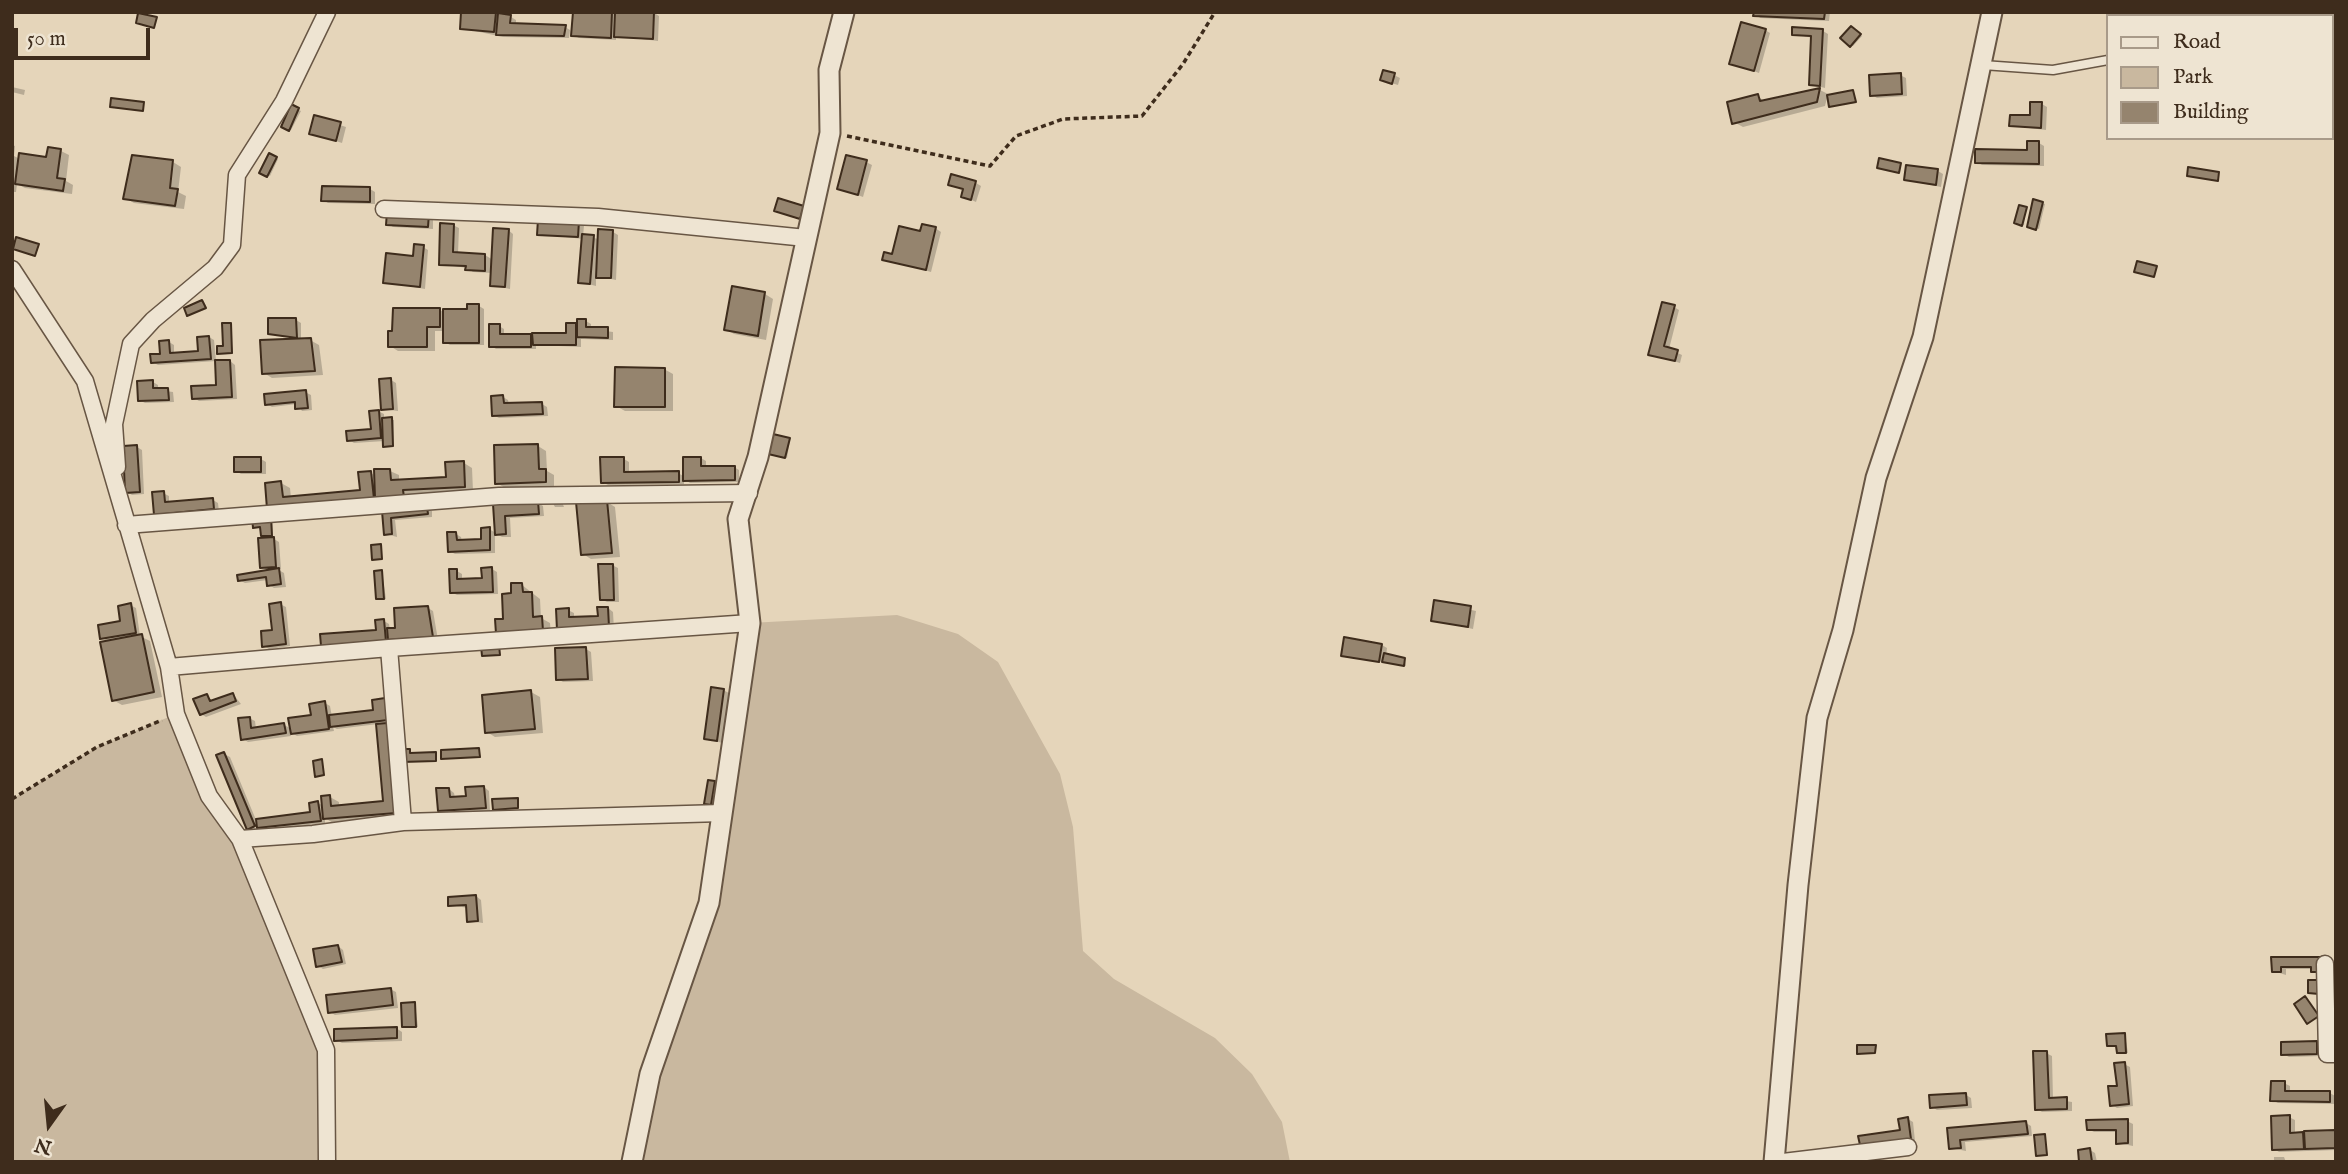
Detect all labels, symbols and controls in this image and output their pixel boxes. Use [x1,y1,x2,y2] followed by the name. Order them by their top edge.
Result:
[18,14,154,58] scale bar
[2106,14,2334,140] legend
[27,26,66,53] text: 50 m
[2173,29,2220,56] text: Road
[2173,64,2213,91] text: Park
[2173,99,2248,126] text: Building
[14,1090,84,1160] north arrow
[33,1132,55,1159] text: N

